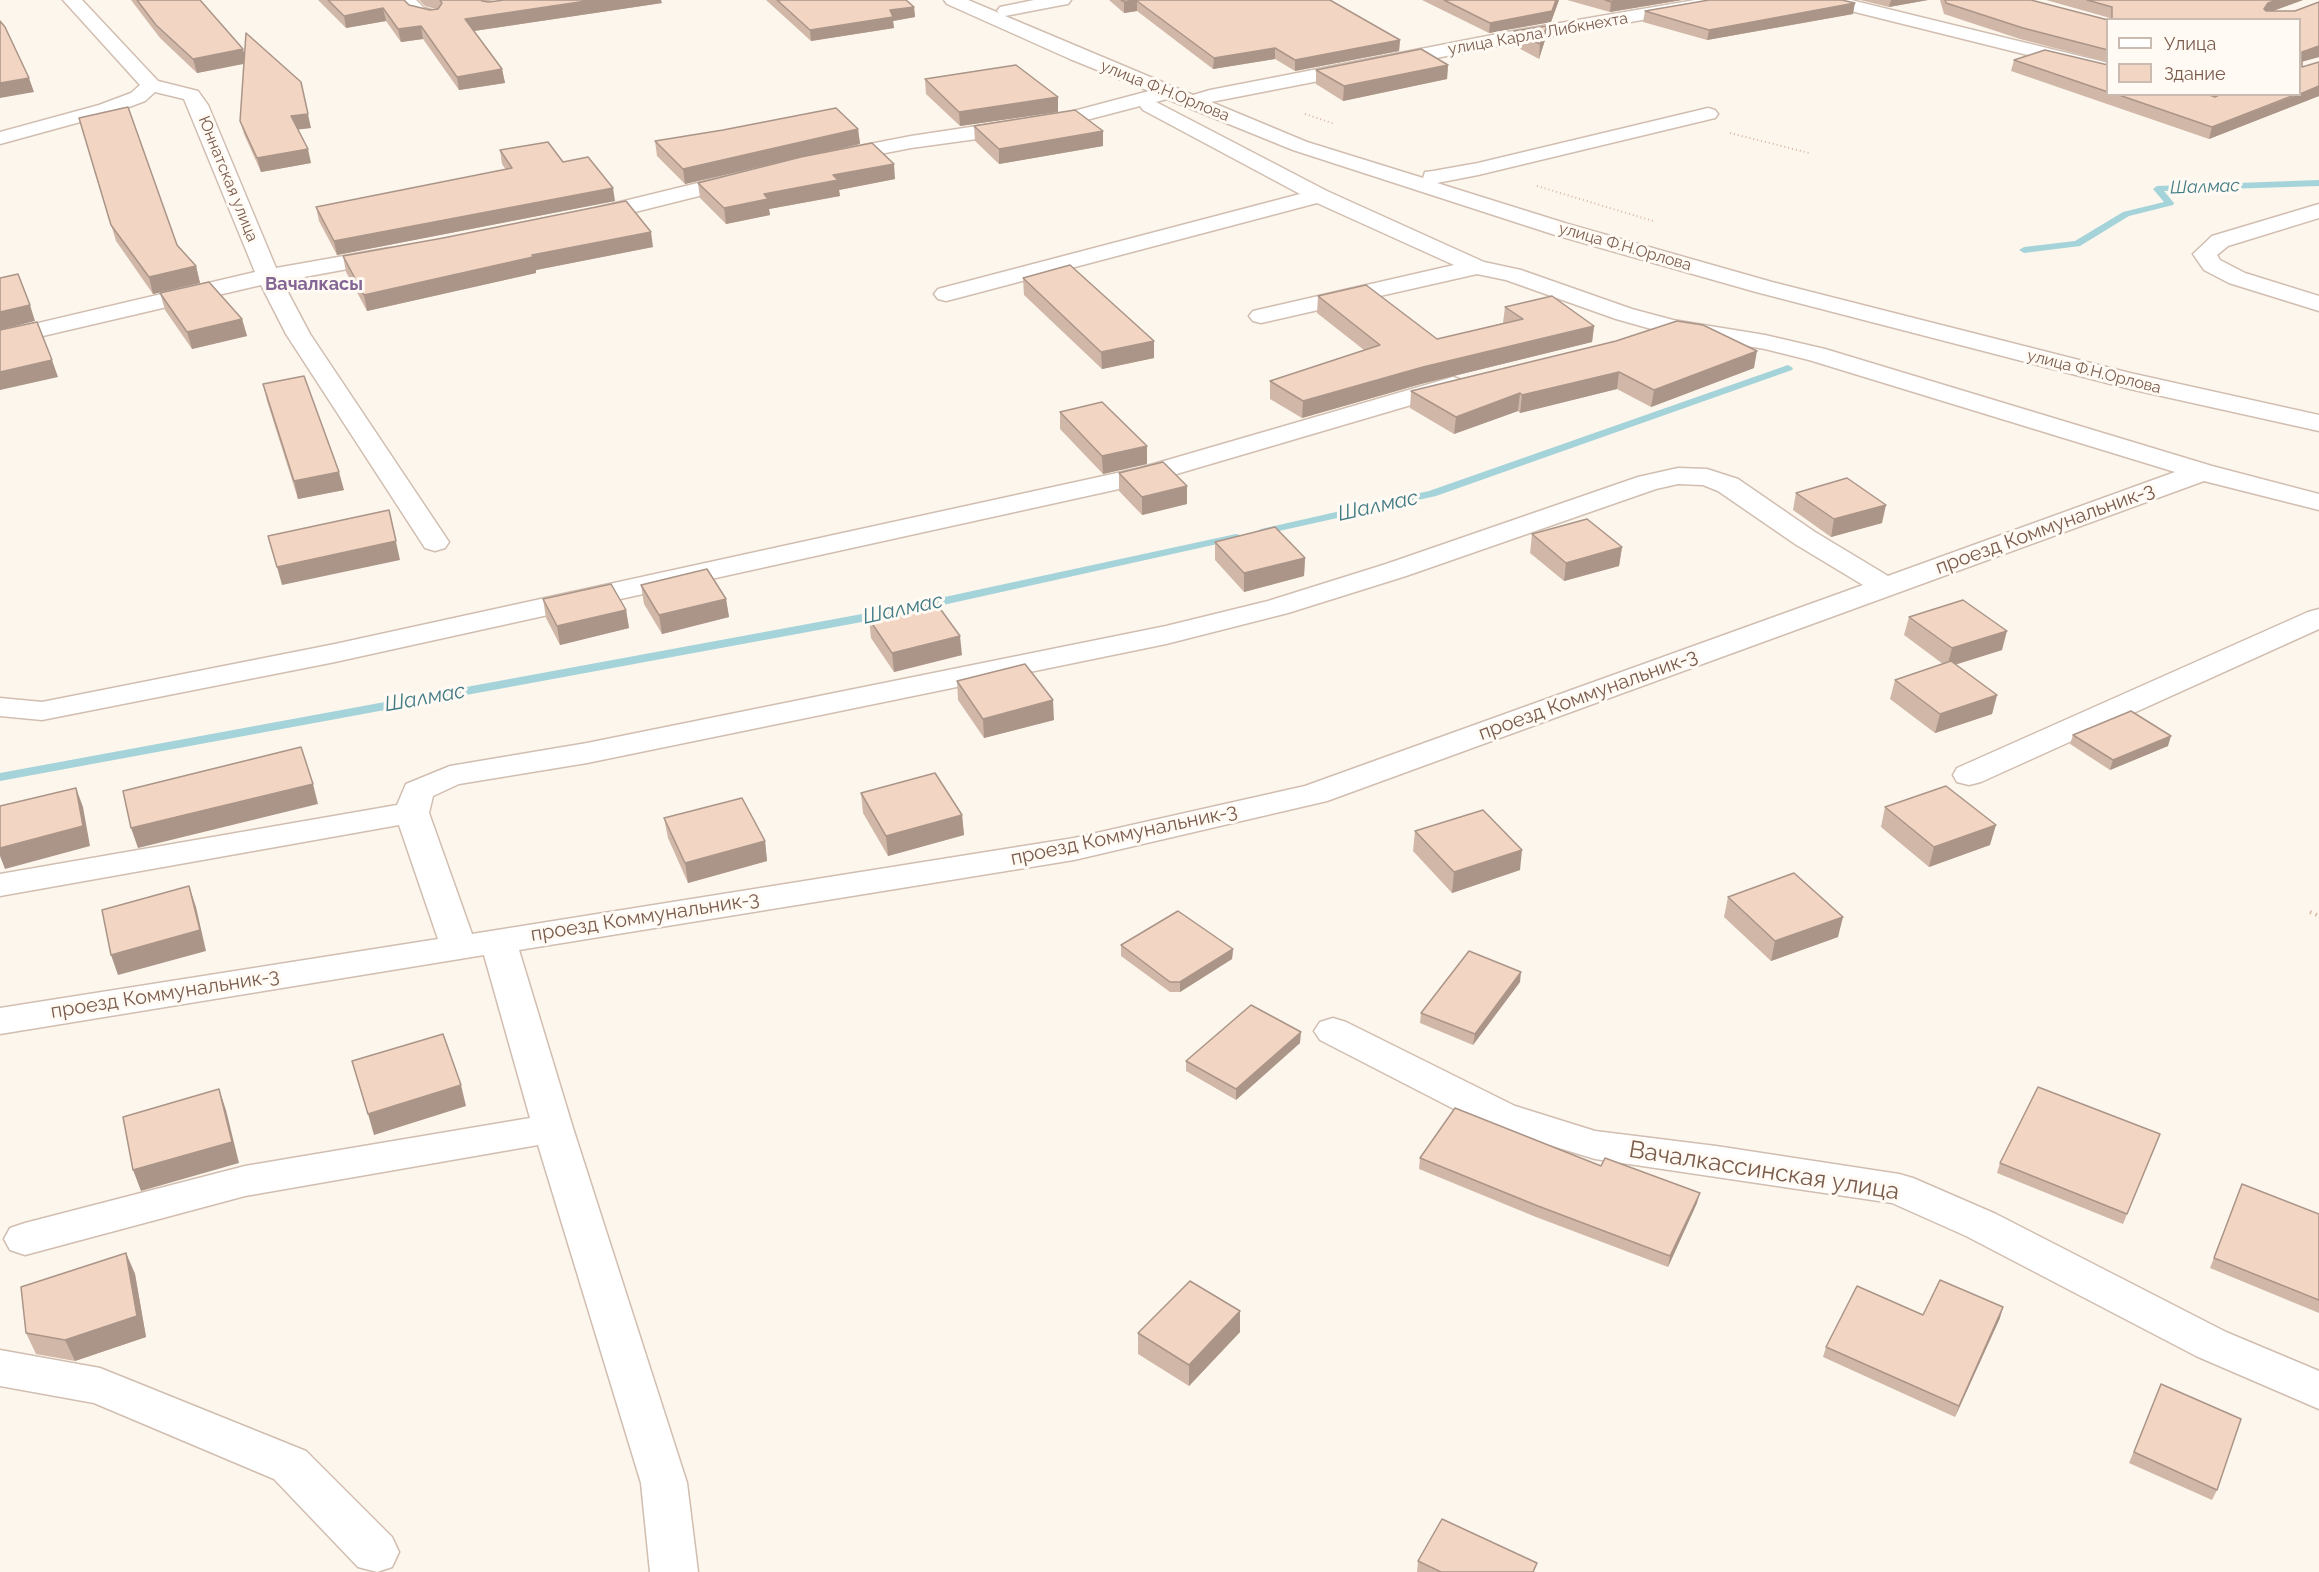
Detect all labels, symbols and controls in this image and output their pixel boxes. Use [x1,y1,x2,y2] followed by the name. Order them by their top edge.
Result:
[1447,9,1629,59] street label: улица Карла Либкнехта
[2106,18,2301,96] legend
[2164,33,2216,54] text: Улица
[1098,56,1232,126] street label: улица Ф.Н.Орлова
[2164,63,2226,84] text: Здание
[194,113,262,245] street label: Юннатская улица
[2170,175,2240,199] water label: Шалмас
[1556,219,1694,275] street label: улица Ф.Н.Орлова
[265,274,363,296] district label: Вачалкасы
[2025,346,2163,398] street label: улица Ф.Н.Орлова
[1932,478,2158,580] street label: проезд Коммунальник-3
[1336,485,1420,527] water label: Шалмас
[861,588,945,630] water label: Шалмас
[1475,644,1701,746] street label: проезд Коммунальник-3
[383,679,467,717] water label: Шалмас
[1008,799,1240,871] street label: проезд Коммунальник-3
[529,887,761,947] street label: проезд Коммунальник-3
[49,964,281,1024] street label: проезд Коммунальник-3
[1627,1135,1901,1207] street label: Вачалкассинская улица

